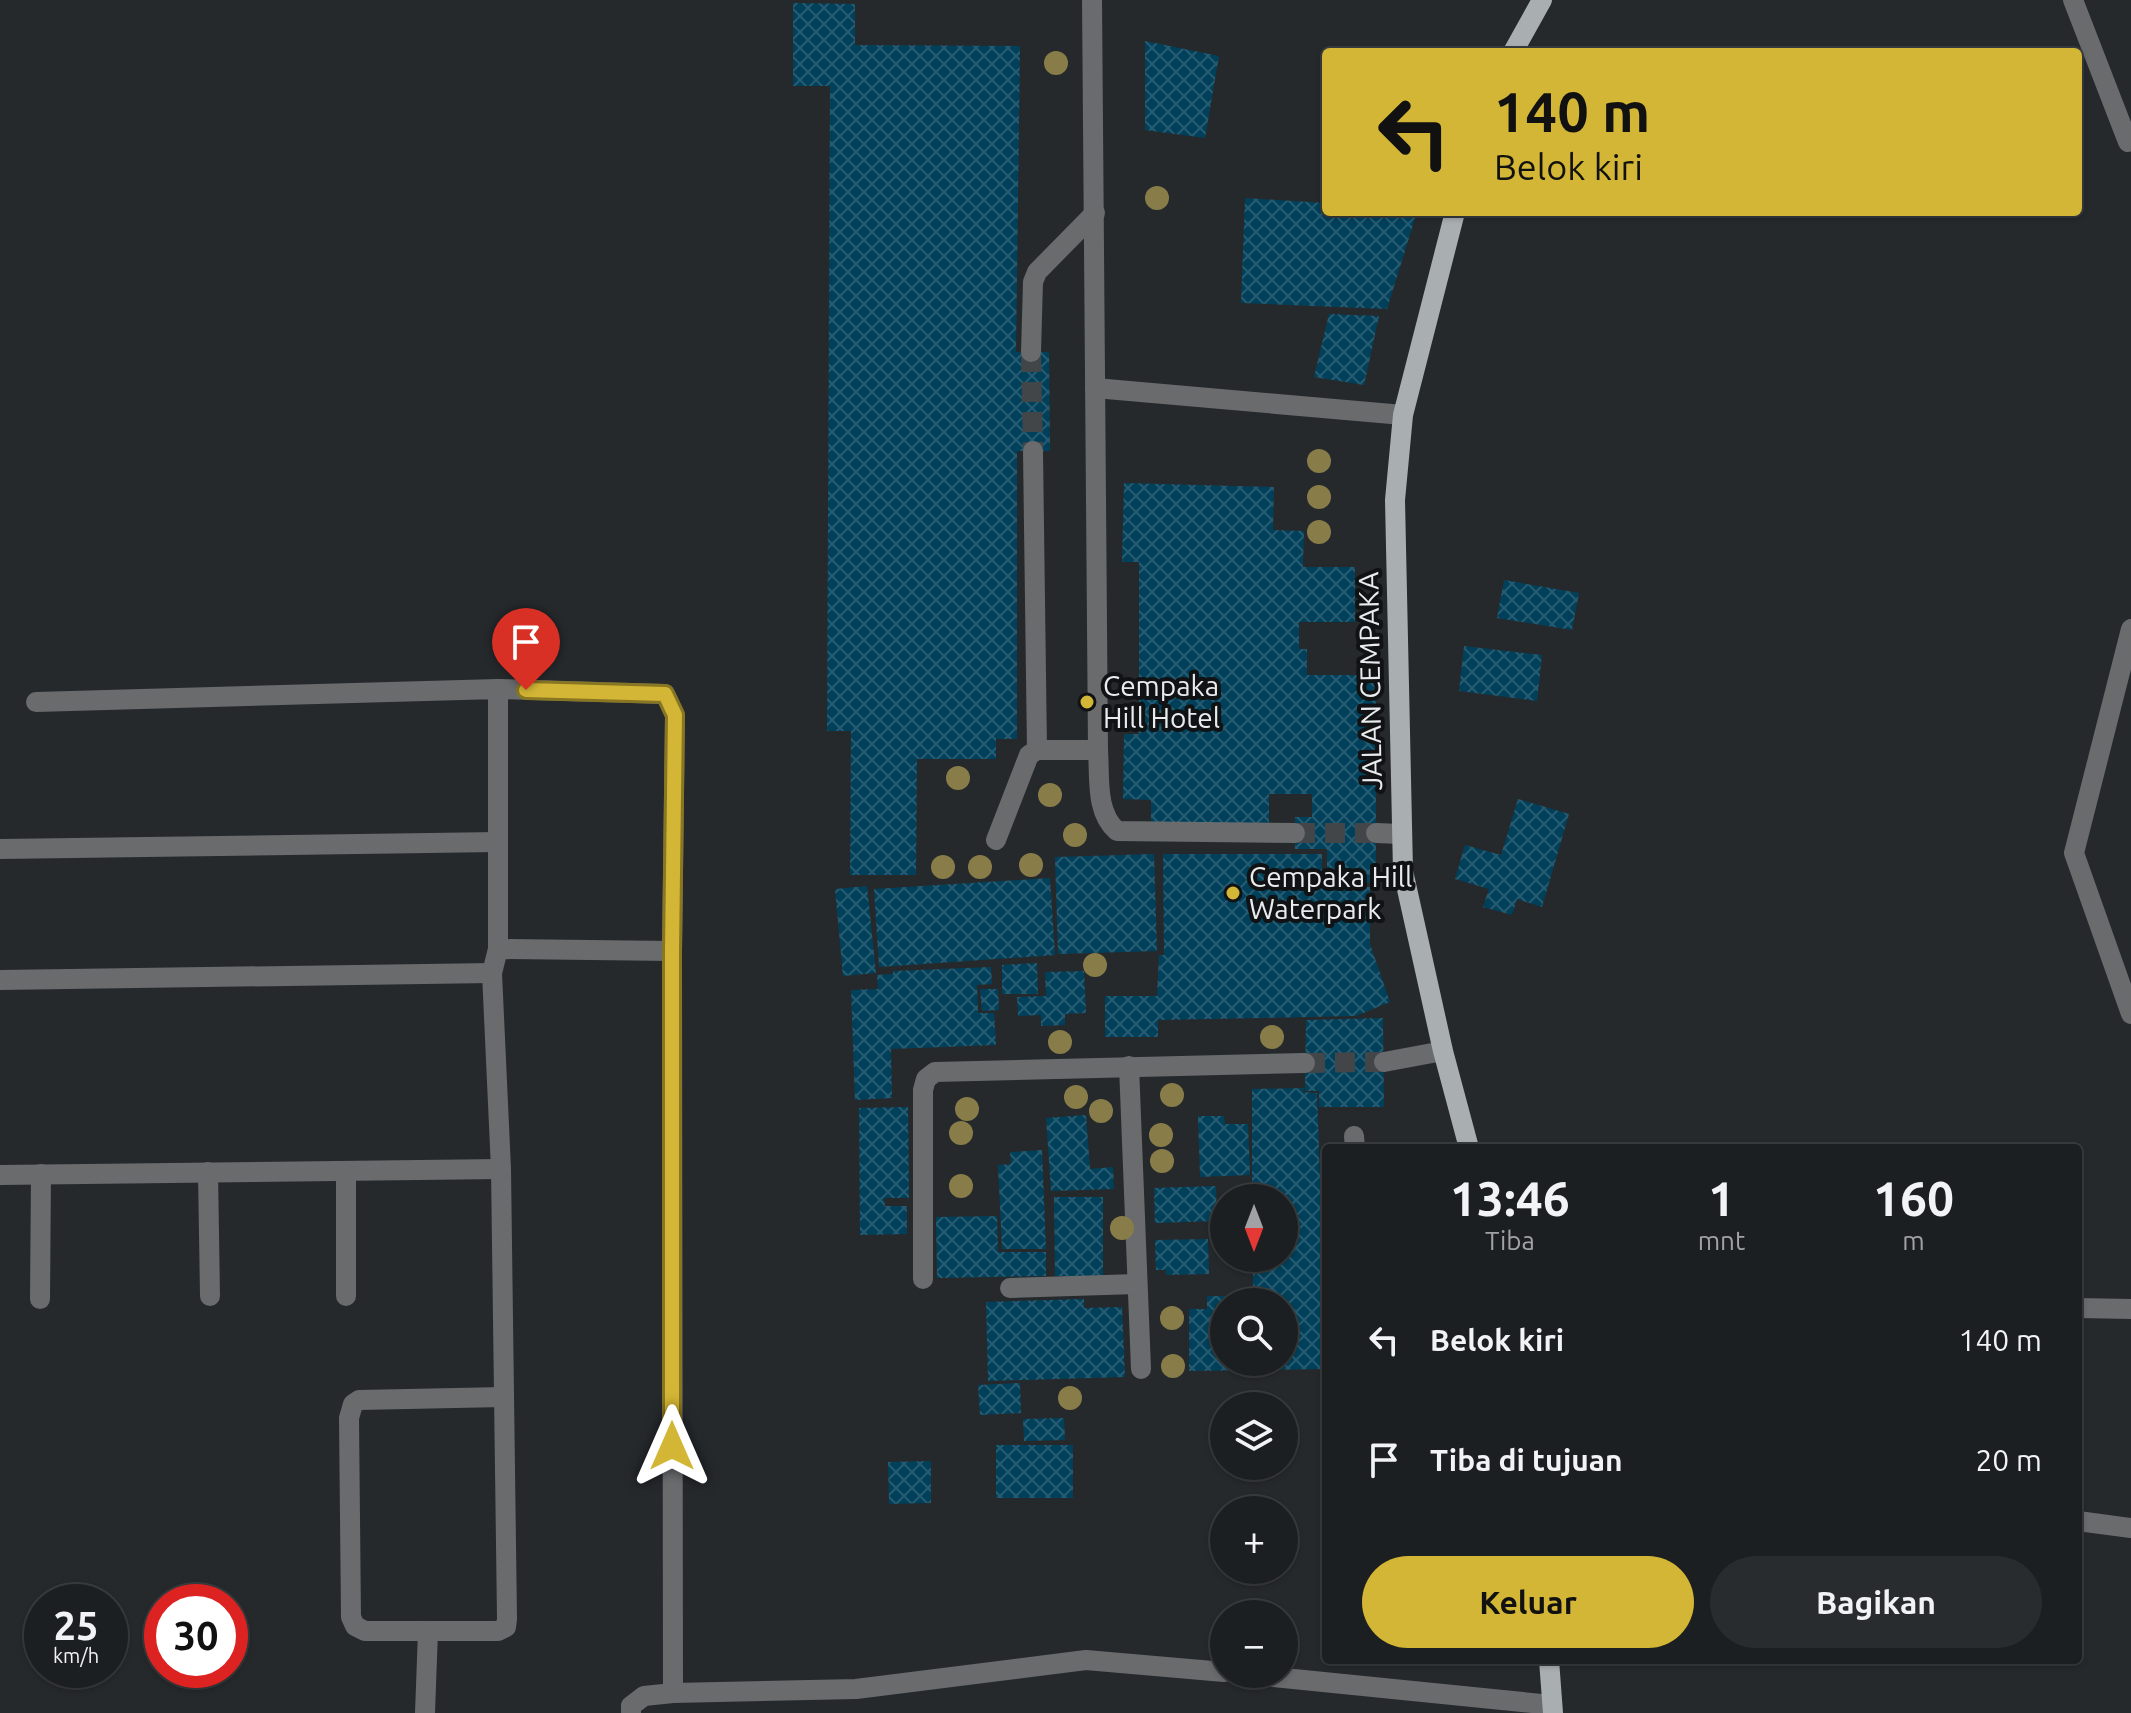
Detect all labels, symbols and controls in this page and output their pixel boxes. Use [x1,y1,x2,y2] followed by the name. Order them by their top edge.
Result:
[1362,80,1466,184] icon: left
[1494,80,1650,143] text: 140 m
[1494,146,1643,187] text: Belok kiri
[1352,571,1387,791] street label: JALAN CEMPAKA
[492,608,560,690] pin
[504,620,548,664] icon: arrive
[1103,670,1220,733] place label: Cempaka Hill Hotel
[1078,693,1096,711] marker: Cempaka Hill Hotel
[1249,861,1412,924] place label: Cempaka Hill Waterpark
[1224,884,1242,902] marker: Cempaka Hill Waterpark
[1450,1171,1570,1225] text: 13:46
[1708,1171,1735,1225] text: 1
[1873,1171,1954,1225] text: 160
[1210,1184,1298,1272] north arrow
[1210,1184,1298,1688] map controls
[1485,1226,1535,1255] text: Tiba
[1698,1226,1745,1255] text: mnt
[1902,1226,1925,1255] text: m
[1210,1288,1298,1376] button: search
[1362,1318,1406,1362] icon: left
[1430,1323,1564,1357] text: Belok kiri
[1958,1323,2042,1357] text: 140 m
[1210,1392,1298,1480] button: layers
[630,1404,714,1488] position arrow
[1362,1438,1406,1482] icon: arrive
[1430,1443,1623,1477] text: Tiba di tujuan
[1975,1443,2042,1477] text: 20 m
[1210,1496,1298,1584] button: +
[1362,1556,1694,1648] button: Keluar
[1710,1556,2042,1648] button: Bagikan
[144,1584,248,1688] speed limit sign: 30
[1210,1600,1298,1688] button: −
[53,1603,99,1648] text: 25
[53,1644,99,1667] text: km/h

